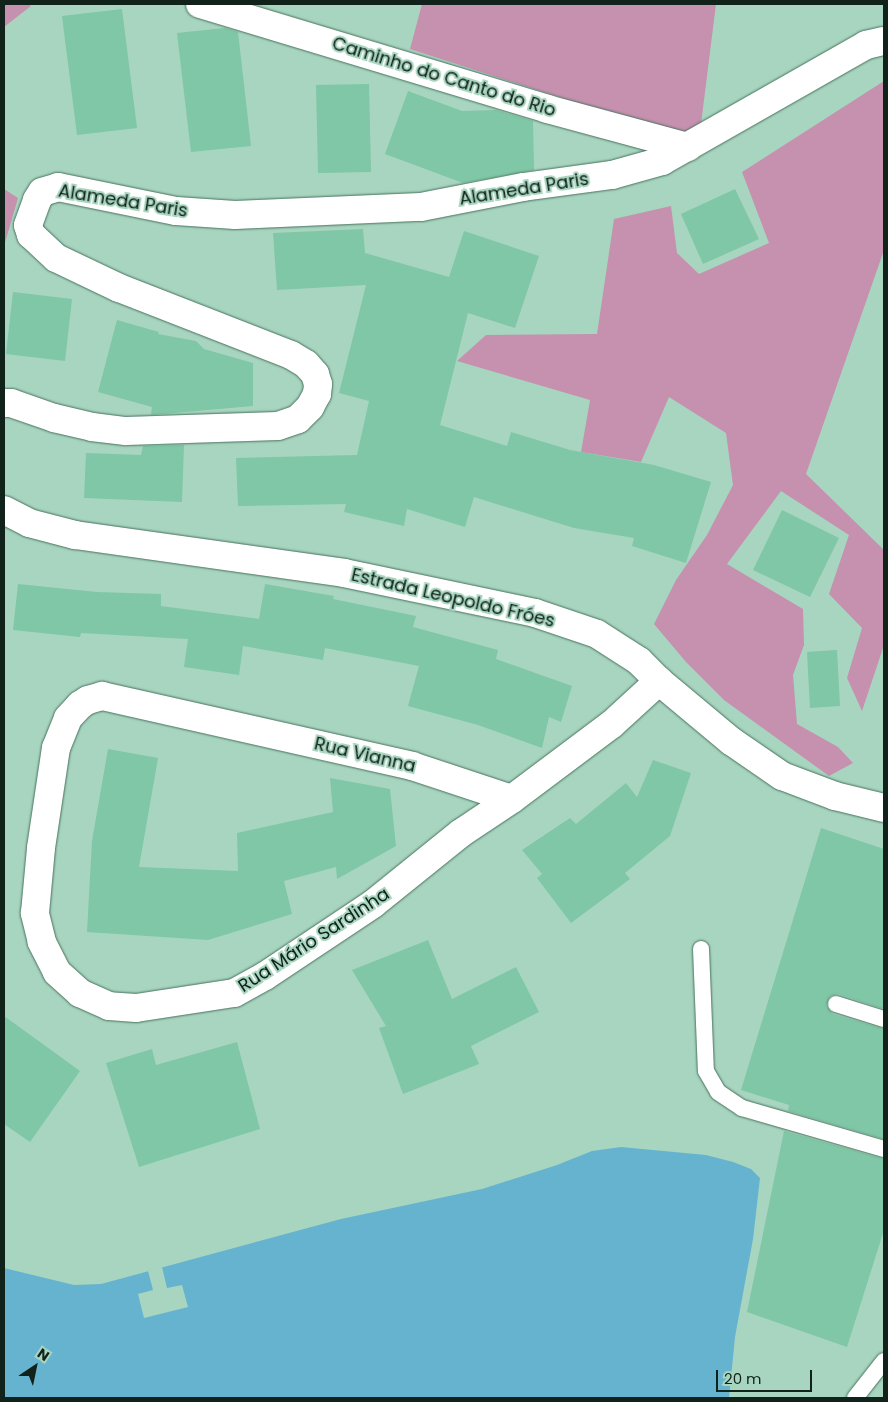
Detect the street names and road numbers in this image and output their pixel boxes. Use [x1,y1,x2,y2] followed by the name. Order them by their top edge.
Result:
[330,33,558,121] street label: Caminho do Canto do Rio
[458,168,590,210] street label: Alameda Paris
[57,180,189,222] street label: Alameda Paris
[349,564,557,632] street label: Estrada Leopoldo Fróes
[312,733,418,777] street label: Rua Vianna
[234,883,394,997] street label: Rua Mário Sardinha

